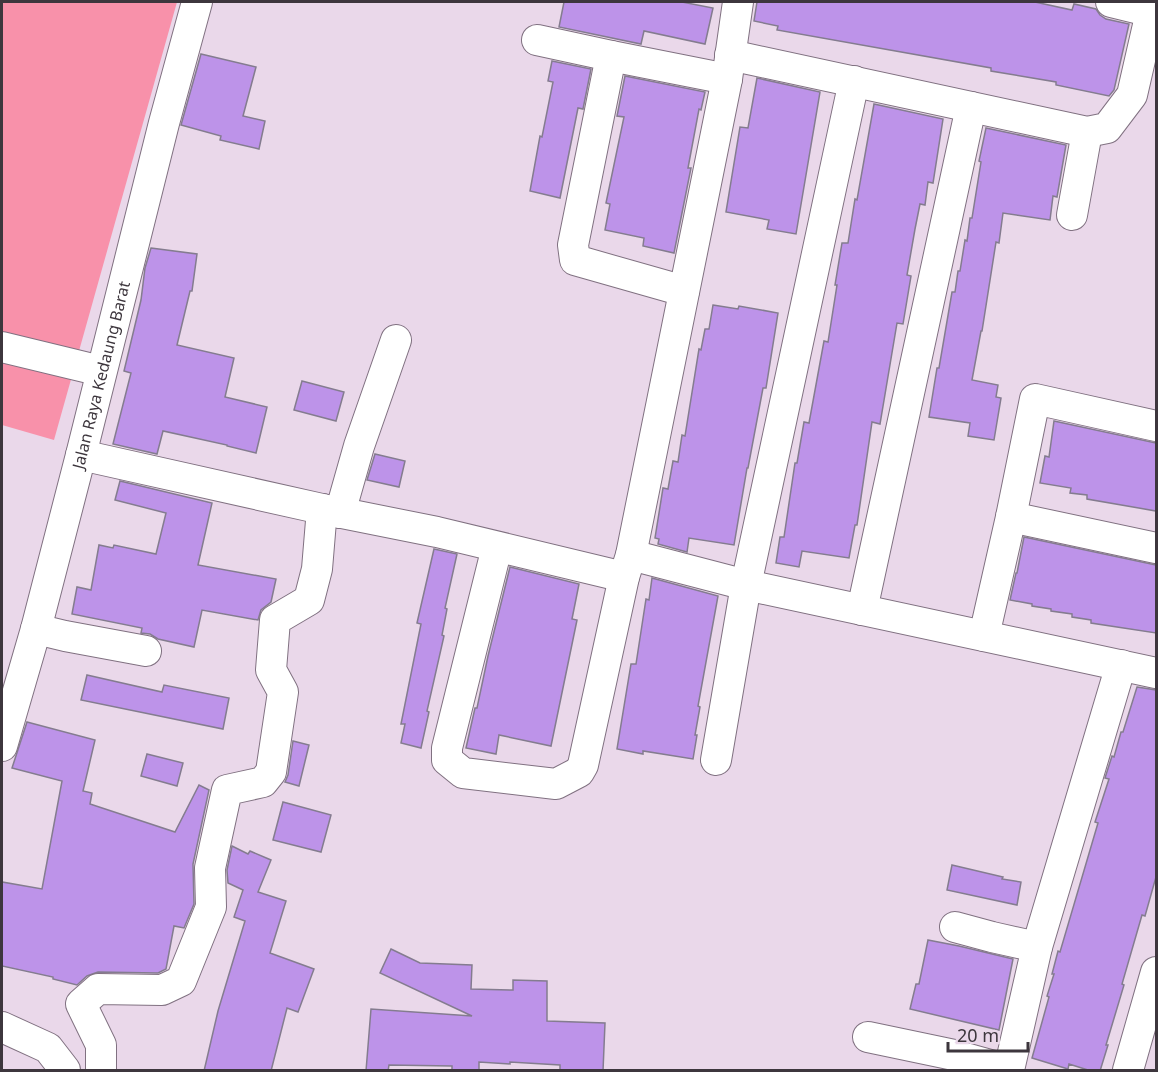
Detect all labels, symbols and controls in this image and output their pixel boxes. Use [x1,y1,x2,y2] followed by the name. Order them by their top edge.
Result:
[66,279,135,473] street label: Jalan Raya Kedaung Barat
[948,1015,1028,1053] scale bar
[957,1023,999,1047] text: 20 m

